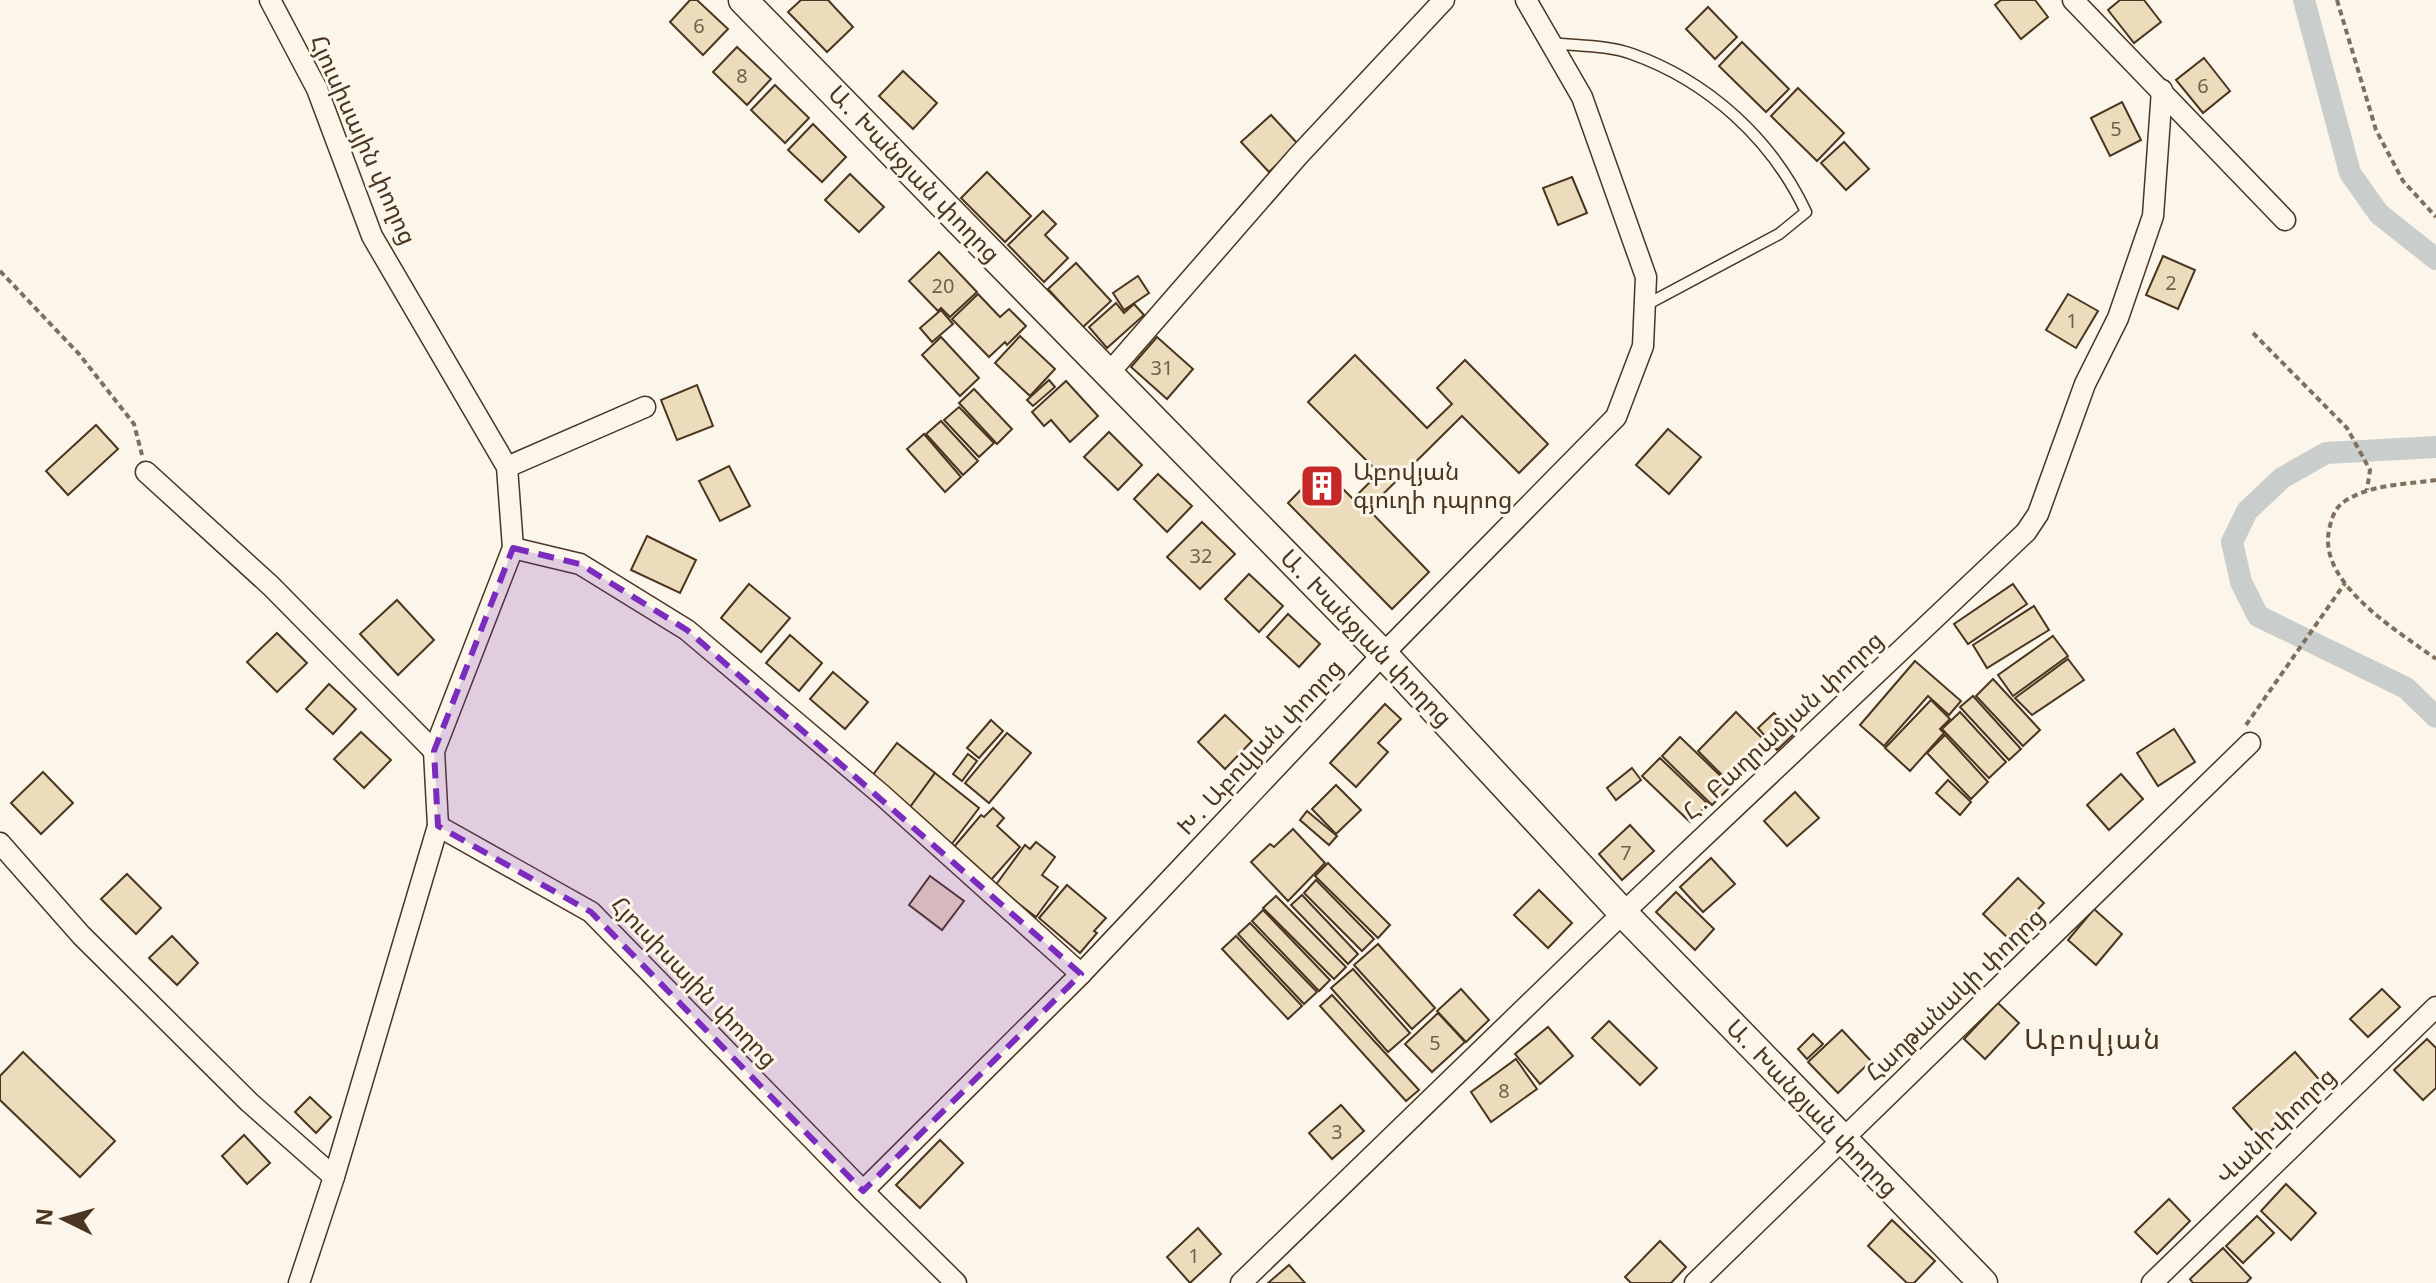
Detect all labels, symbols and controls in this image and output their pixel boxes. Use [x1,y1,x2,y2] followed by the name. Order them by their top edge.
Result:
[693,12,705,39] house number: 6
[303,29,425,250] street label: Հյուսիսային փողոց
[736,62,748,89] house number: 8
[2197,72,2209,99] house number: 6
[822,77,1009,269] street label: Ա․ Խանջյան փողոց
[2110,115,2122,142] house number: 5
[2165,269,2177,296] house number: 2
[932,272,954,299] house number: 20
[2066,307,2078,334] house number: 1
[1151,354,1173,381] house number: 31
[1353,454,1512,515] place label: Աբովյան գյուղի դպրոց
[1298,462,1346,510] building icon: Աբովյան գյուղի դպրոց
[1274,541,1461,733] street label: Ա․ Խանջյան փողոց
[1190,542,1212,569] house number: 32
[1674,623,1890,827] street label: Հ․ Բաղրամյան փողոց
[1168,651,1349,841] street label: Խ․ Աբովյան փողոց
[1620,839,1632,866] house number: 7
[605,888,786,1074] street label: Հյուսիսային փողոց
[1857,900,2051,1088] street label: Հաղթանակի փողոց
[1720,1011,1907,1203] street label: Ա․ Խանջյան փողոց
[2024,1019,2162,1057] district label: Աբովյան
[1429,1029,1441,1056] house number: 5
[2208,1059,2342,1191] street label: Վանի փողոց
[1498,1077,1510,1104] house number: 8
[1331,1118,1343,1145] house number: 3
[24,1179,104,1259] north arrow
[28,1207,59,1227] text: N
[1188,1242,1200,1269] house number: 1

